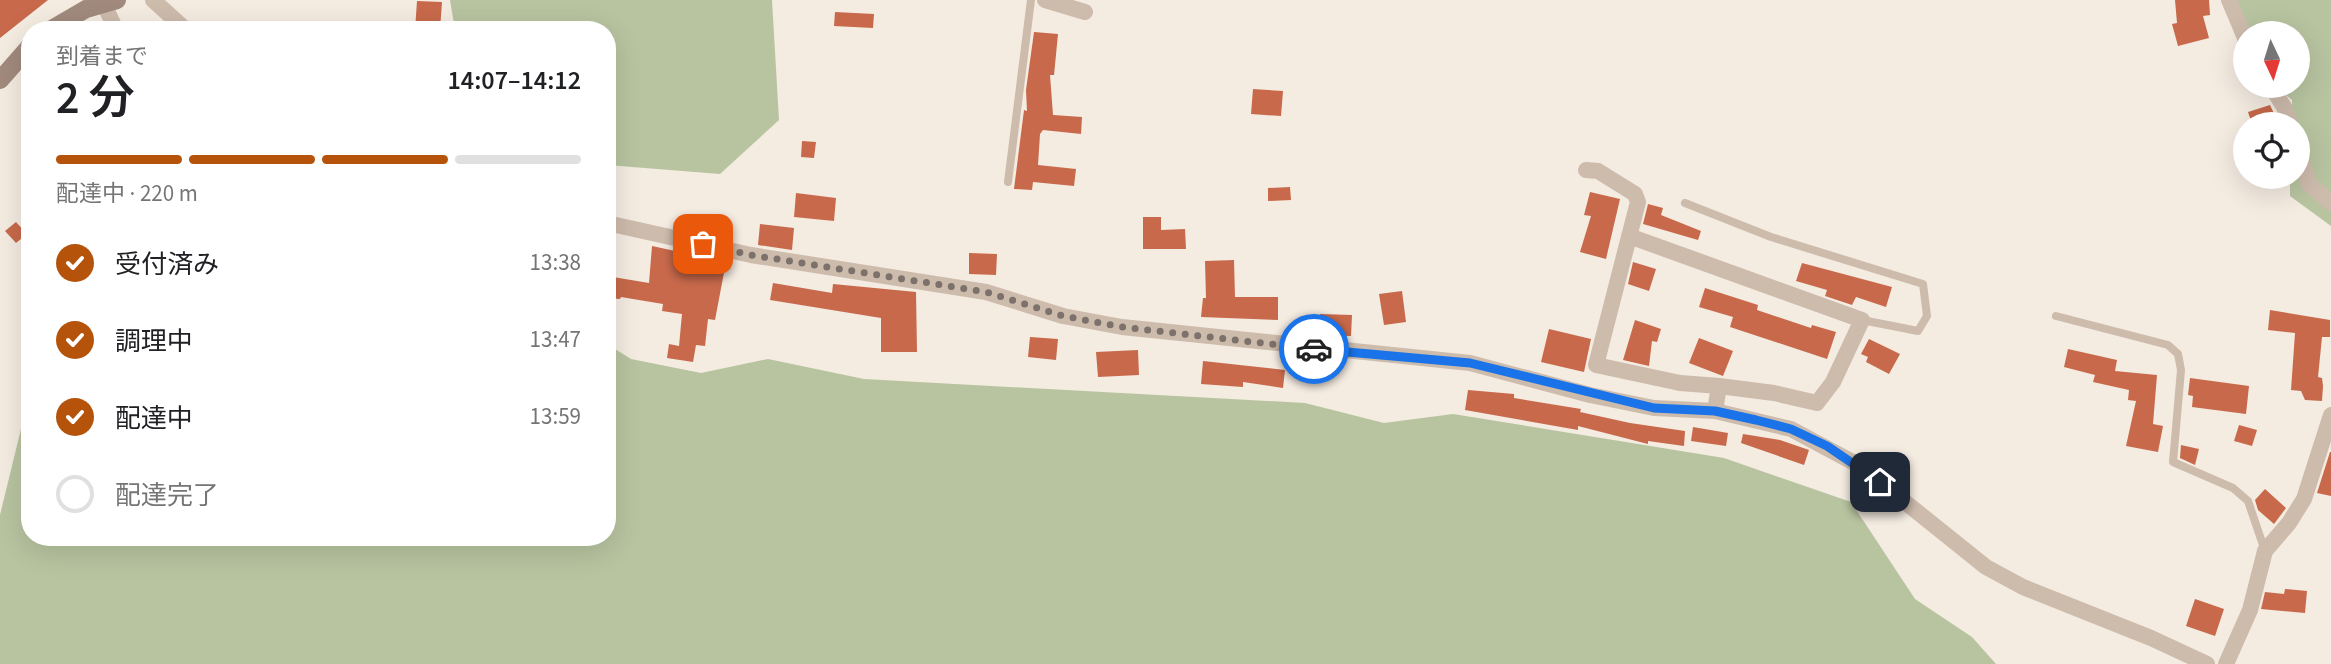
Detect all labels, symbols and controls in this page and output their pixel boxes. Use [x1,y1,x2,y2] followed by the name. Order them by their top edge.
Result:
[2233,21,2310,98] north arrow
[2233,21,2310,189] map controls
[56,40,148,73] text: 到着まで
[448,62,581,99] text: 14:07–14:12
[56,66,135,131] text: 2 分
[2233,112,2310,189] button: locate
[56,177,198,210] text: 配達中 · 220 m
[673,214,733,274] pin
[684,225,722,263] icon: bag
[56,244,94,282] icon: check
[115,246,219,283] text: 受付済み
[530,246,581,279] text: 13:38
[1279,314,1349,384] courier
[56,321,94,359] icon: check
[115,323,193,360] text: 調理中
[530,323,581,356] text: 13:47
[1295,330,1333,368] icon: car
[56,398,94,436] icon: check
[115,400,193,437] text: 配達中
[530,400,581,433] text: 13:59
[1850,452,1910,512] pin
[1861,463,1899,501] icon: home
[115,477,219,514] text: 配達完了

